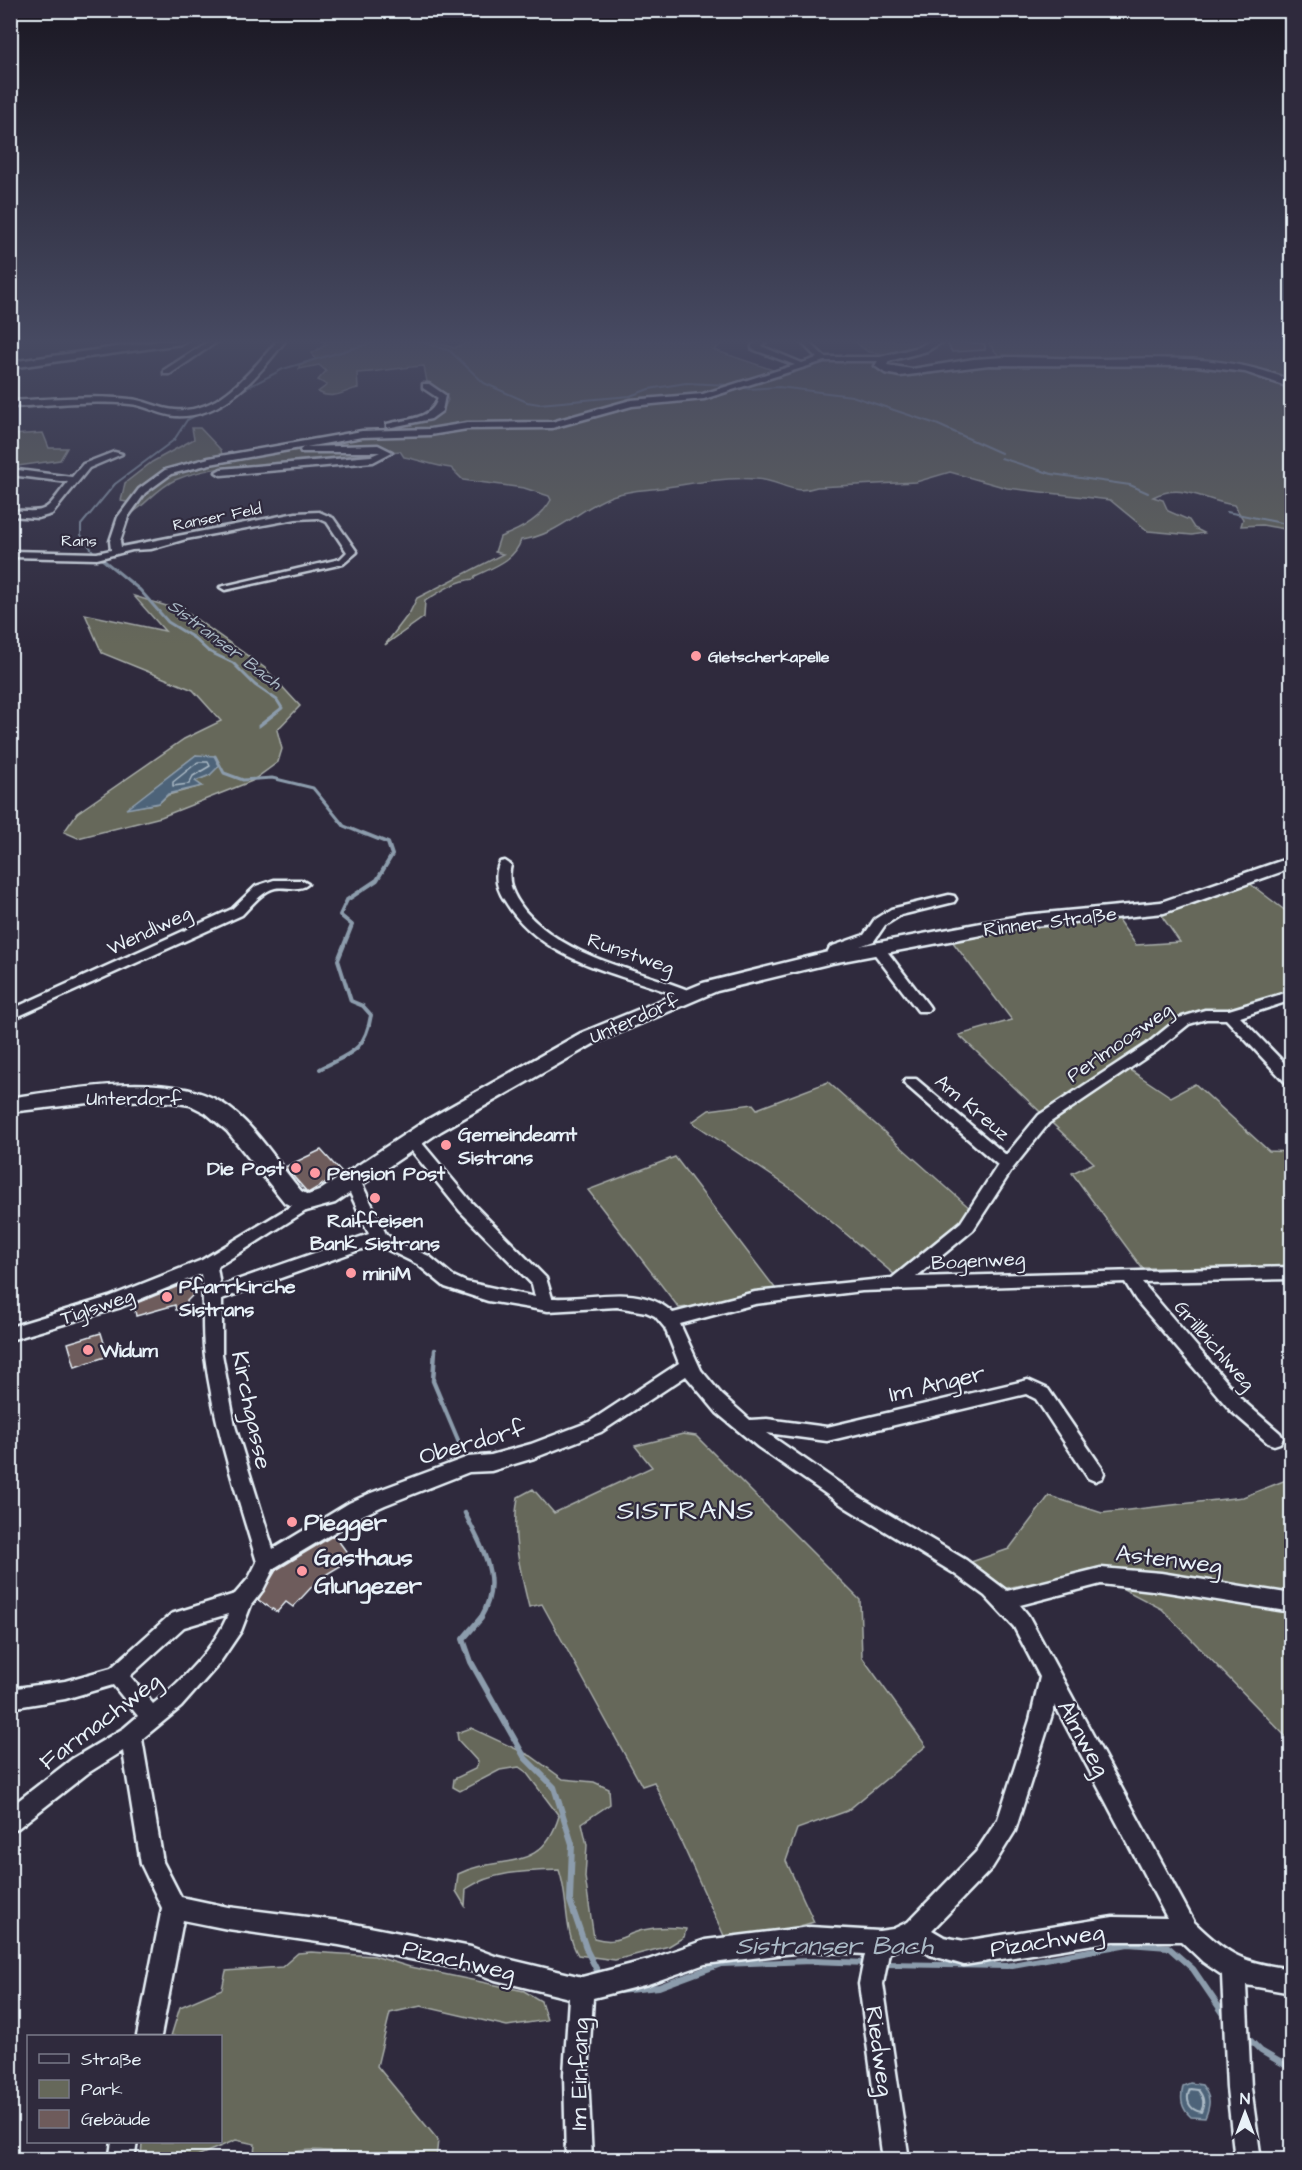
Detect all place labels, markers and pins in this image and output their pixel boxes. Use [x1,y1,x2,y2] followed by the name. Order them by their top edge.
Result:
[708,646,830,668] place label: Gletscherkapelle
[689,649,703,663] marker: Gletscherkapelle
[457,1121,578,1172] place label: Gemeindeamt Sistrans
[439,1138,453,1152] marker: Gemeindeamt Sistrans
[207,1155,285,1183] place label: Die Post
[327,1160,446,1188] place label: Pension Post
[289,1161,303,1175] marker: Die Post
[308,1166,322,1180] marker: Pension Post
[368,1191,382,1205] marker: Raiffeisen Bank Sistrans
[310,1207,440,1258] place label: Raiffeisen Bank Sistrans
[363,1260,412,1288] place label: miniM
[344,1266,358,1280] marker: miniM
[178,1273,296,1324] place label: Pfarrkirche Sistrans
[160,1290,174,1304] marker: Pfarrkirche Sistrans
[99,1337,158,1365] place label: Widum
[81,1343,95,1357] marker: Widum
[304,1506,388,1541] place label: Piegger
[285,1515,299,1529] marker: Piegger
[314,1541,423,1604] place label: Gasthaus Glungezer
[295,1564,309,1578] marker: Gasthaus Glungezer

